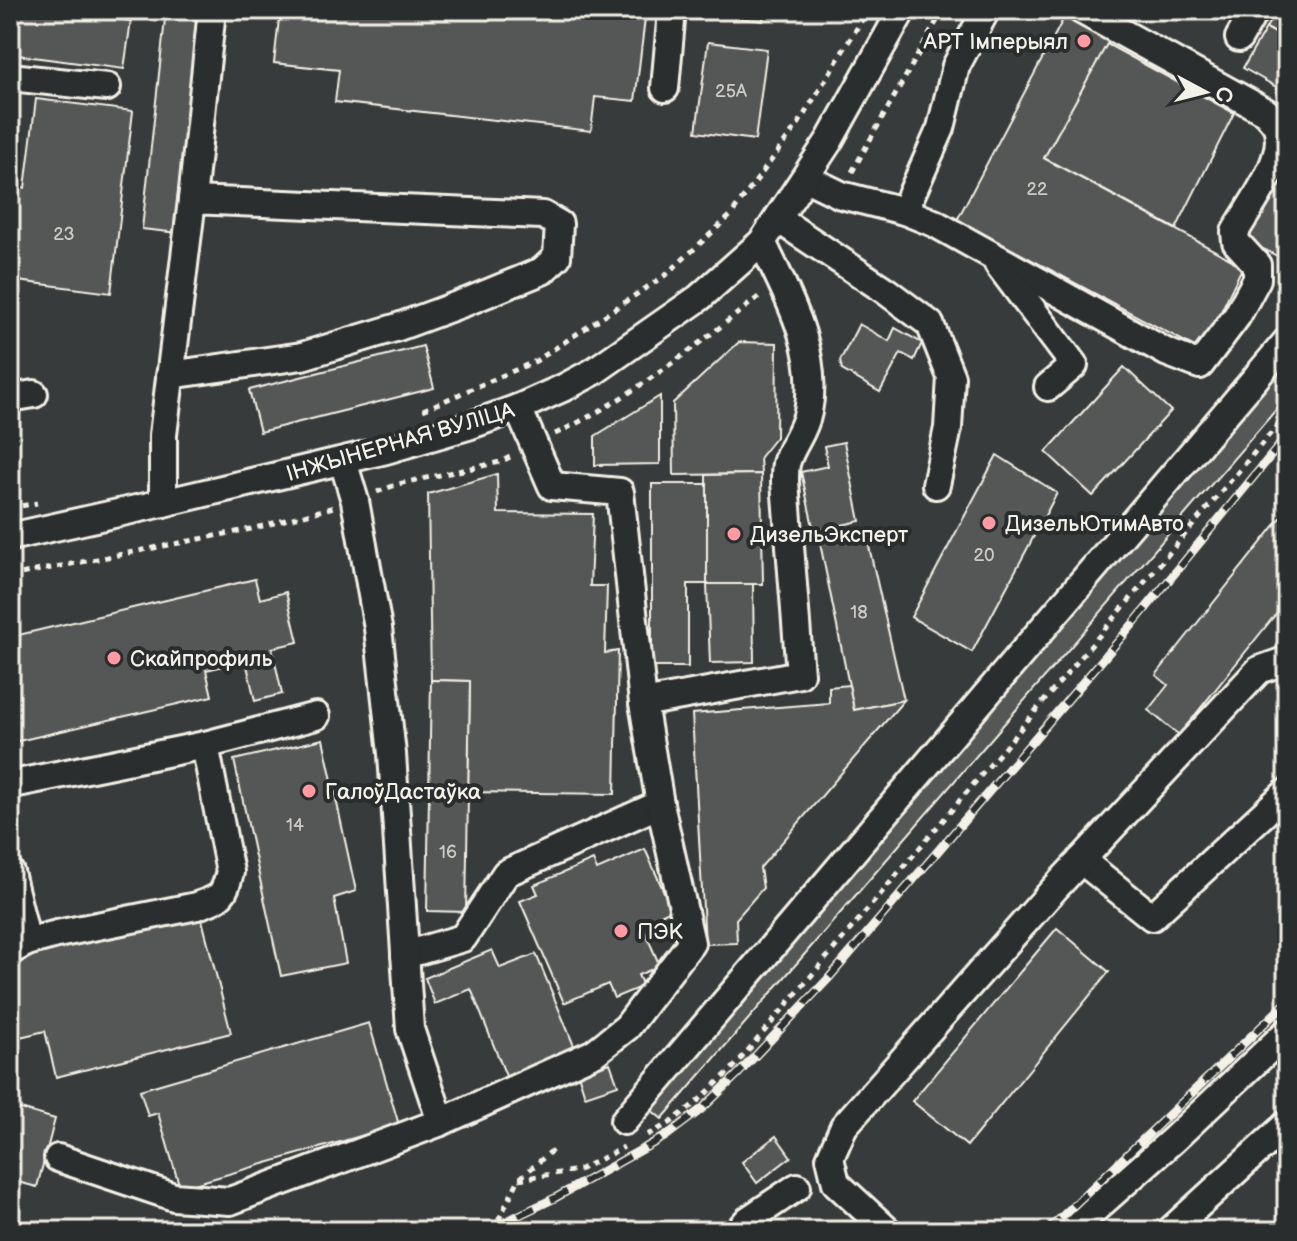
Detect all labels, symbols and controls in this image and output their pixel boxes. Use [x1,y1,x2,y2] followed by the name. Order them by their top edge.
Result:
[922,29,1068,56] place label: АРТ Імперыял
[1075,32,1093,50] marker: АРТ Імперыял
[1165,52,1245,132] north arrow
[715,81,747,102] house number: 25А
[1209,85,1238,103] text: С
[1026,179,1048,200] house number: 22
[53,224,75,245] house number: 23
[283,397,518,488] street label: ІНЖЫНЕРНАЯ ВУЛІЦА
[1005,511,1184,538] place label: ДизельЮтимАвто
[980,514,998,532] marker: ДизельЮтимАвто
[750,522,909,549] place label: ДизельЭксперт
[725,525,743,543] marker: ДизельЭксперт
[973,545,995,566] house number: 20
[850,602,868,623] house number: 18
[130,646,273,673] place label: Скайпрофиль
[105,649,123,667] marker: Скайпрофиль
[325,779,481,806] place label: ГалоўДастаўка
[300,782,318,800] marker: ГалоўДастаўка
[286,815,304,836] house number: 14
[439,842,457,863] house number: 16
[637,919,683,946] place label: ПЭК
[612,922,630,940] marker: ПЭК

